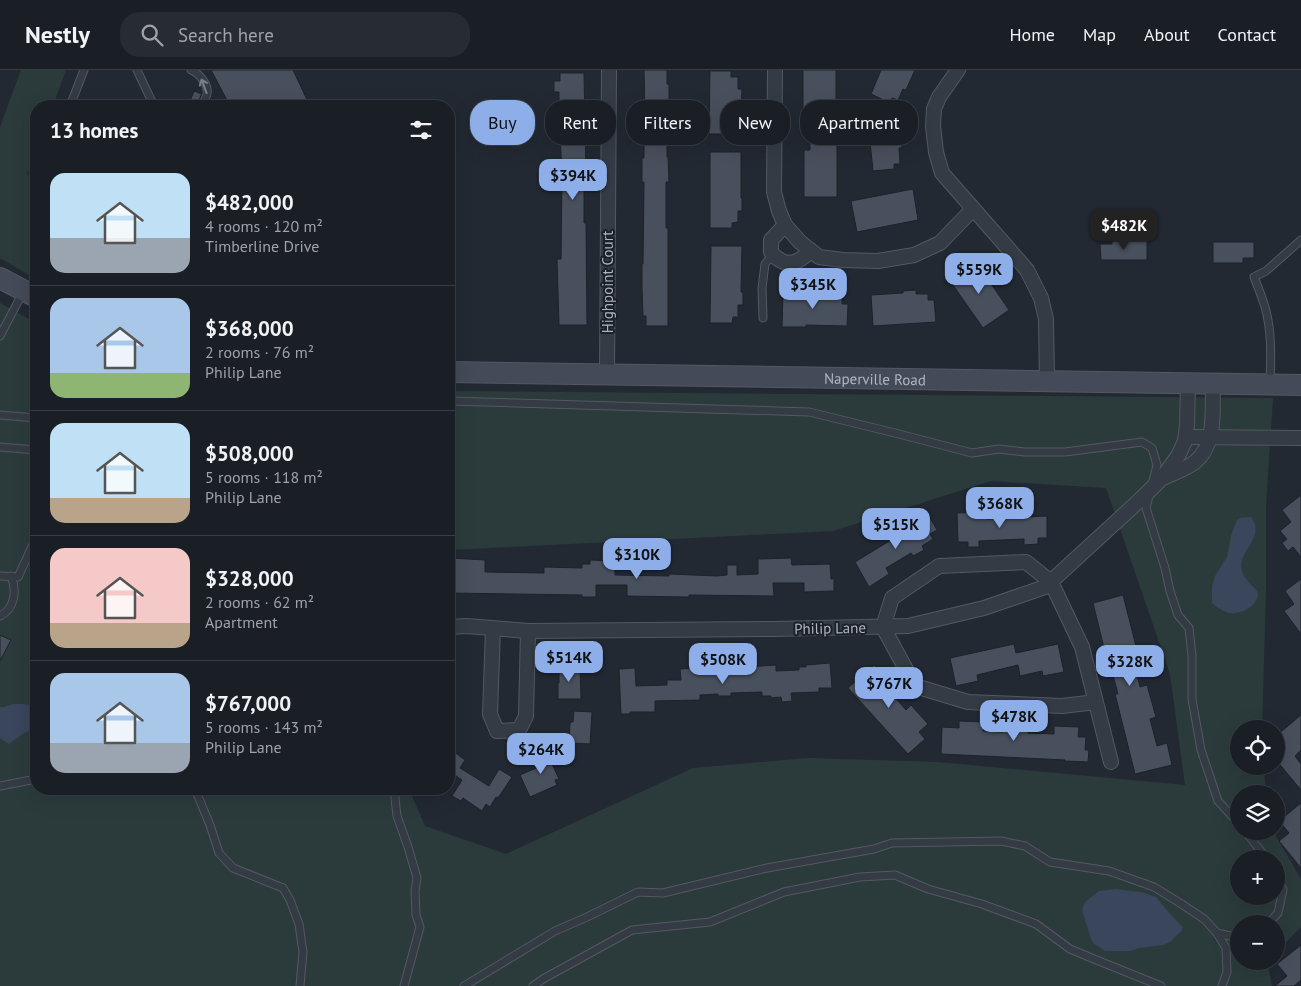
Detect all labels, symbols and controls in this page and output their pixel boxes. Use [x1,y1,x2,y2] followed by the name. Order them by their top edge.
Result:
[120,12,470,57] search box
[25,19,90,50] text: Nestly
[138,21,166,49] icon: search
[178,23,274,47] text: Search here
[1009,23,1055,46] text: Home
[1083,23,1116,46] text: Map
[1144,23,1190,46] text: About
[1218,23,1276,46] text: Contact
[199,79,208,94] one-way arrow
[470,100,535,145] chip: Buy
[545,100,616,145] chip: Rent
[626,100,710,145] chip: Filters
[720,100,790,145] chip: New
[800,100,918,145] chip: Apartment
[407,116,435,144] icon: filters
[50,117,138,144] text: 13 homes
[538,158,608,201] pin: $394K
[550,165,596,185] text: $394K
[205,189,294,216] text: $482,000
[90,193,150,253] icon: home
[1089,208,1159,251] pin: $482K
[1101,215,1147,235] text: $482K
[205,216,323,236] text: 4 rooms · 120 m²
[598,231,617,333] street label: Highpoint Court
[205,236,319,256] text: Timberline Drive
[944,252,1014,295] pin: $559K
[956,259,1002,279] text: $559K
[778,268,848,310] pin: $345K
[790,274,836,294] text: $345K
[205,315,294,342] text: $368,000
[90,318,150,378] icon: home
[205,342,314,362] text: 2 rooms · 76 m²
[205,362,282,382] text: Philip Lane
[824,368,926,389] street label: Naperville Road
[205,440,294,467] text: $508,000
[90,443,150,503] icon: home
[205,467,323,487] text: 5 rooms · 118 m²
[965,486,1035,529] pin: $368K
[205,487,282,507] text: Philip Lane
[977,493,1023,513] text: $368K
[861,508,931,550] pin: $515K
[873,514,919,534] text: $515K
[602,538,672,580] pin: $310K
[614,544,660,564] text: $310K
[205,565,294,592] text: $328,000
[90,568,150,628] icon: home
[205,592,314,612] text: 2 rooms · 62 m²
[205,612,278,632] text: Apartment
[794,618,866,638] street label: Philip Lane
[534,640,604,683] pin: $514K
[688,642,758,685] pin: $508K
[1095,644,1165,687] pin: $328K
[546,647,592,667] text: $514K
[700,649,746,669] text: $508K
[1107,651,1153,671] text: $328K
[854,666,924,709] pin: $767K
[866,673,912,693] text: $767K
[205,690,291,717] text: $767,000
[90,693,150,753] icon: home
[979,700,1049,742] pin: $478K
[991,706,1037,726] text: $478K
[205,717,323,737] text: 5 rooms · 143 m²
[1230,720,1285,970] map controls
[1230,720,1285,775] button: locate
[506,732,576,775] pin: $264K
[205,737,282,757] text: Philip Lane
[518,739,564,759] text: $264K
[1230,785,1285,840] button: layers
[1230,850,1285,905] button: +
[1230,915,1285,970] button: −

